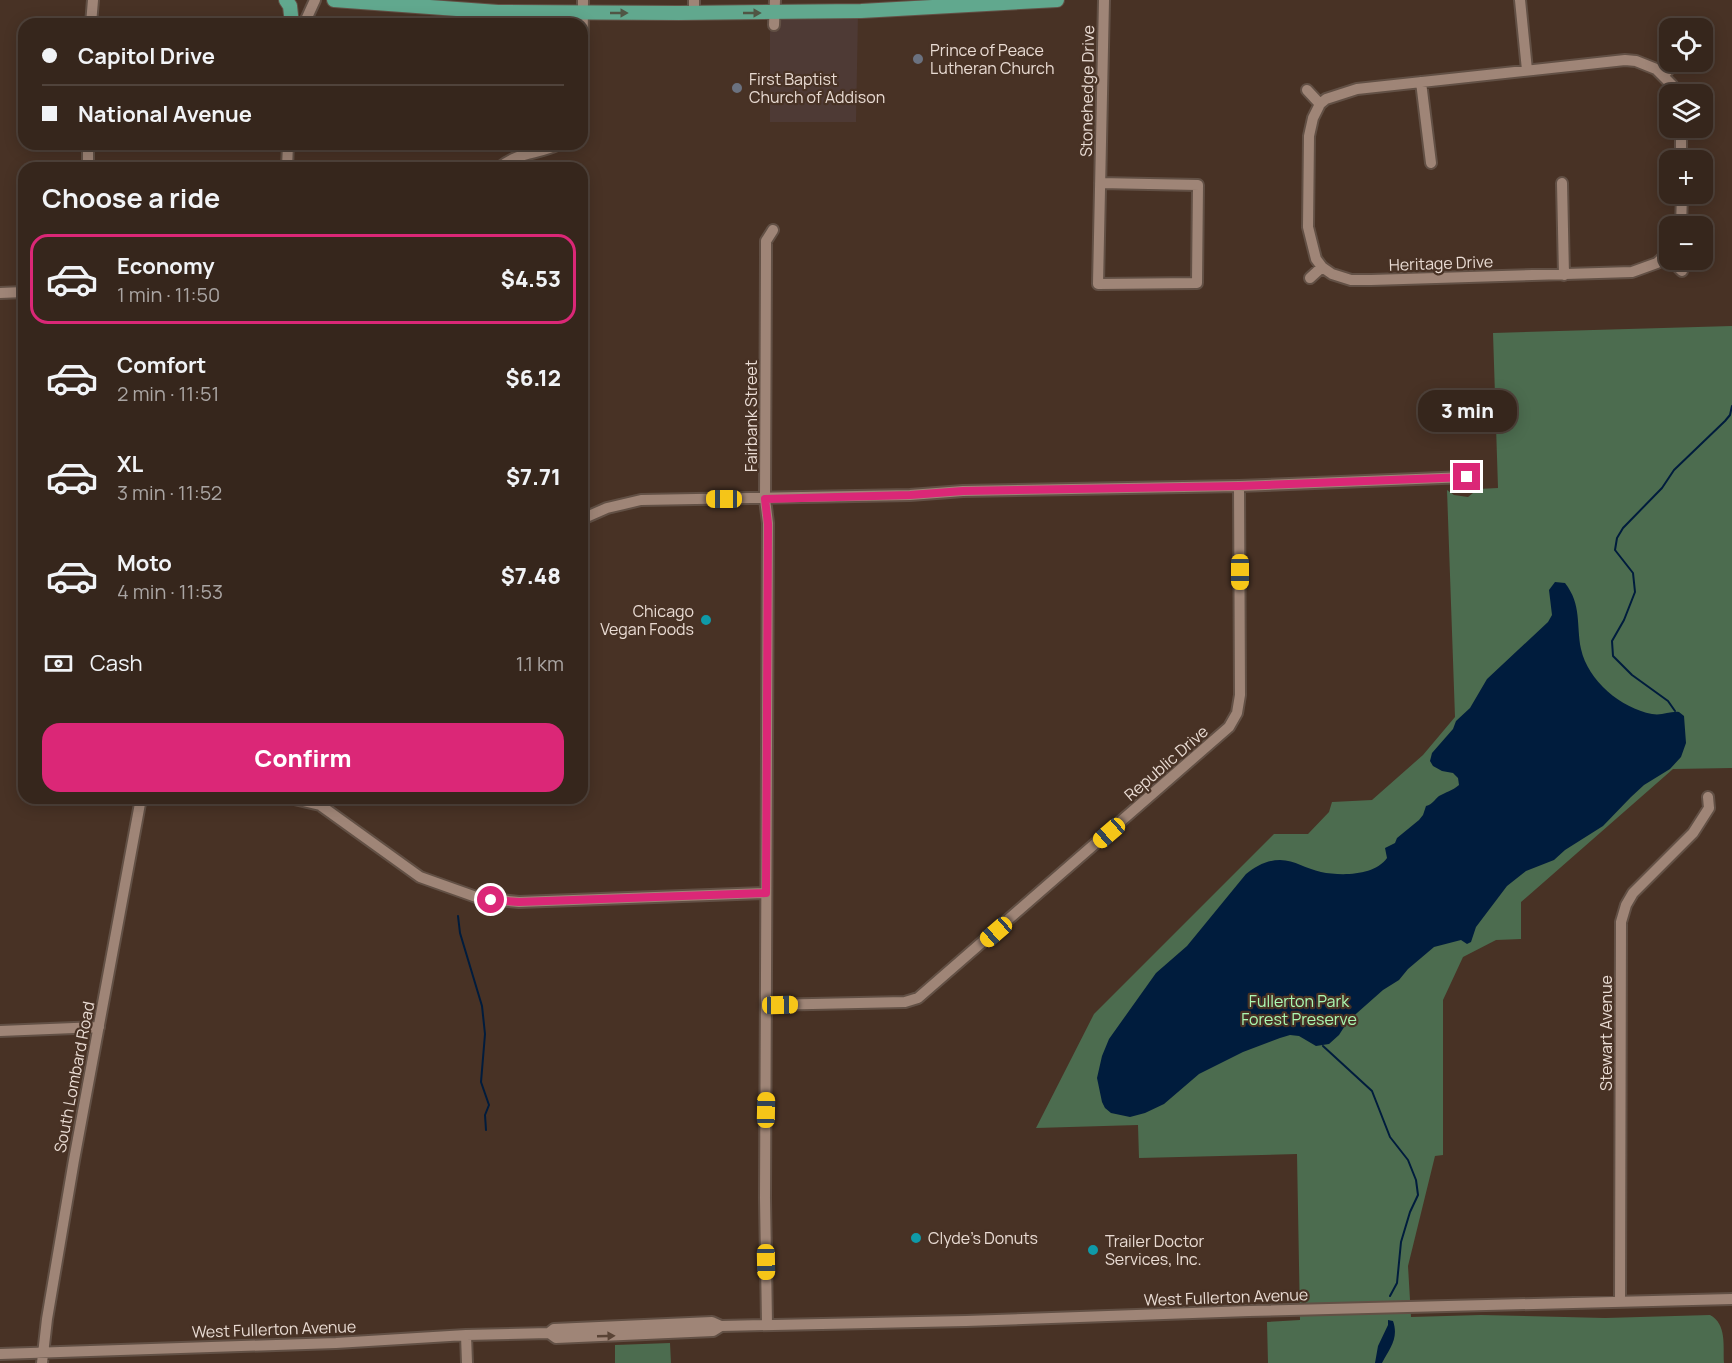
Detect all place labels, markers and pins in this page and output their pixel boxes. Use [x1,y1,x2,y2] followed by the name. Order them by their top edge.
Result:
[930,39,1054,79] place label: Prince of Peace Lutheran Church
[911,52,925,66] marker: Prince of Peace Lutheran Church
[749,68,885,108] place label: First Baptist Church of Addison
[730,81,744,95] marker: First Baptist Church of Addison
[600,600,694,640] place label: Chicago Vegan Foods
[699,613,713,627] marker: Chicago Vegan Foods
[928,1227,1038,1249] place label: Clyde's Donuts
[1105,1230,1204,1270] place label: Trailer Doctor Services, Inc.
[909,1231,923,1245] marker: Clyde's Donuts
[1086,1243,1100,1257] marker: Trailer Doctor Services, Inc.

